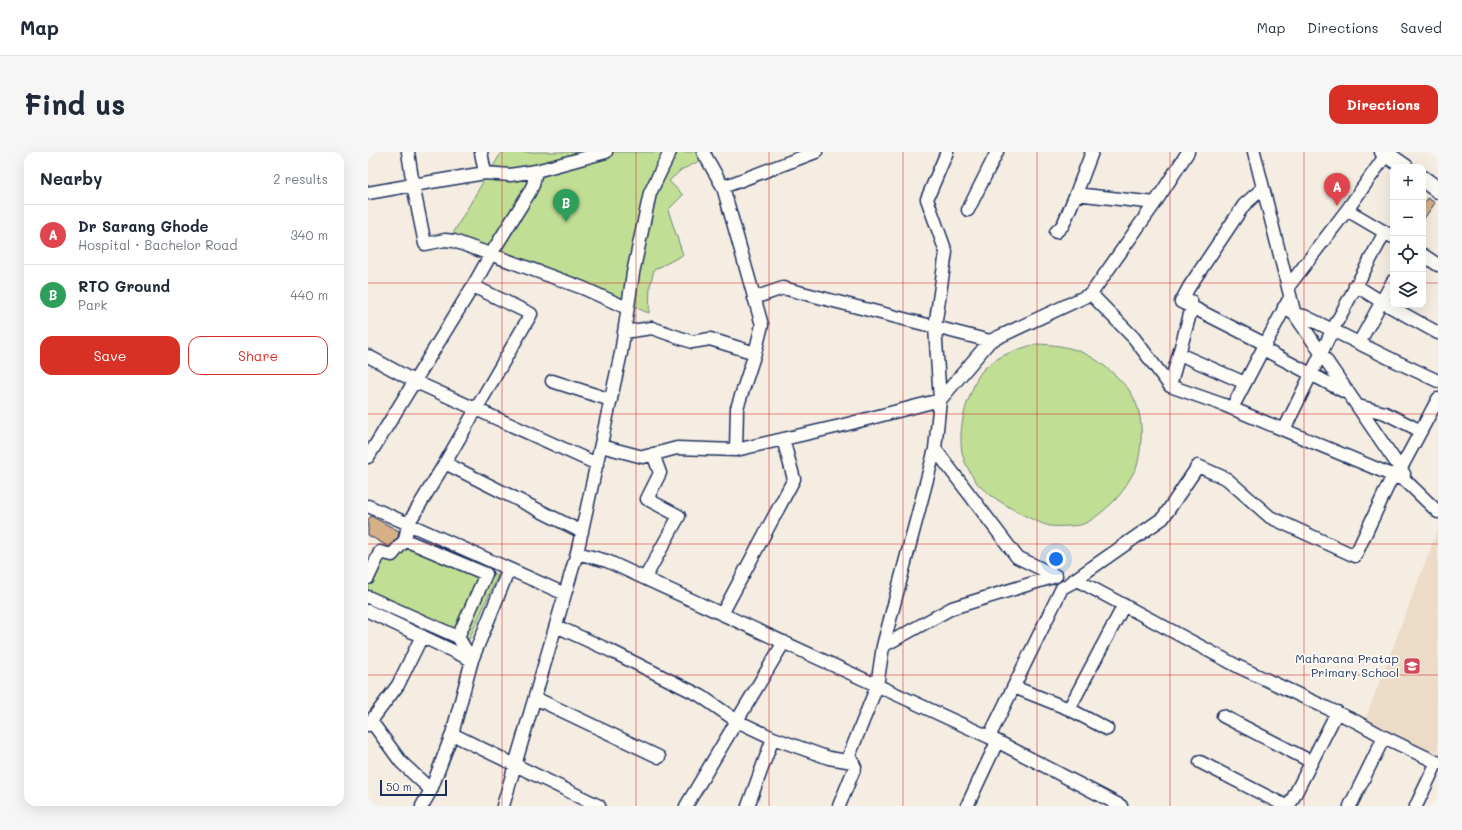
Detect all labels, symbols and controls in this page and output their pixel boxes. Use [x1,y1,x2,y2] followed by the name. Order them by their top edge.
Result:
[20,15,59,40] text: Map
[1257,18,1285,37] text: Map
[1307,18,1378,37] text: Directions
[1400,18,1442,37] text: Saved
[1329,85,1438,124] button: Directions
[24,86,125,122] text: Find us
[1390,164,1426,308] map controls
[1390,164,1426,200] button: +
[40,167,102,189] text: Nearby
[273,170,328,187] text: 2 results
[1324,173,1350,206] pin: A
[553,189,579,222] pin: B
[1390,200,1426,236] button: −
[78,216,208,236] text: Dr Sarang Ghode
[48,226,58,243] text: A
[290,226,328,243] text: 340 m
[78,236,238,253] text: Hospital · Bachelor Road
[1390,236,1426,272] button: locate
[1390,272,1426,308] button: layers
[78,276,170,296] text: RTO Ground
[49,286,57,303] text: B
[290,286,328,303] text: 440 m
[78,296,107,313] text: Park
[40,336,180,375] button: Save
[188,336,328,375] button: Share
[1046,549,1066,569] your location
[1295,650,1399,680] place label: Maharana Pratap Primary School
[1402,656,1422,676] school or university icon: Maharana Pratap Primary School
[380,778,447,797] scale bar
[386,779,412,794] text: 50 m

